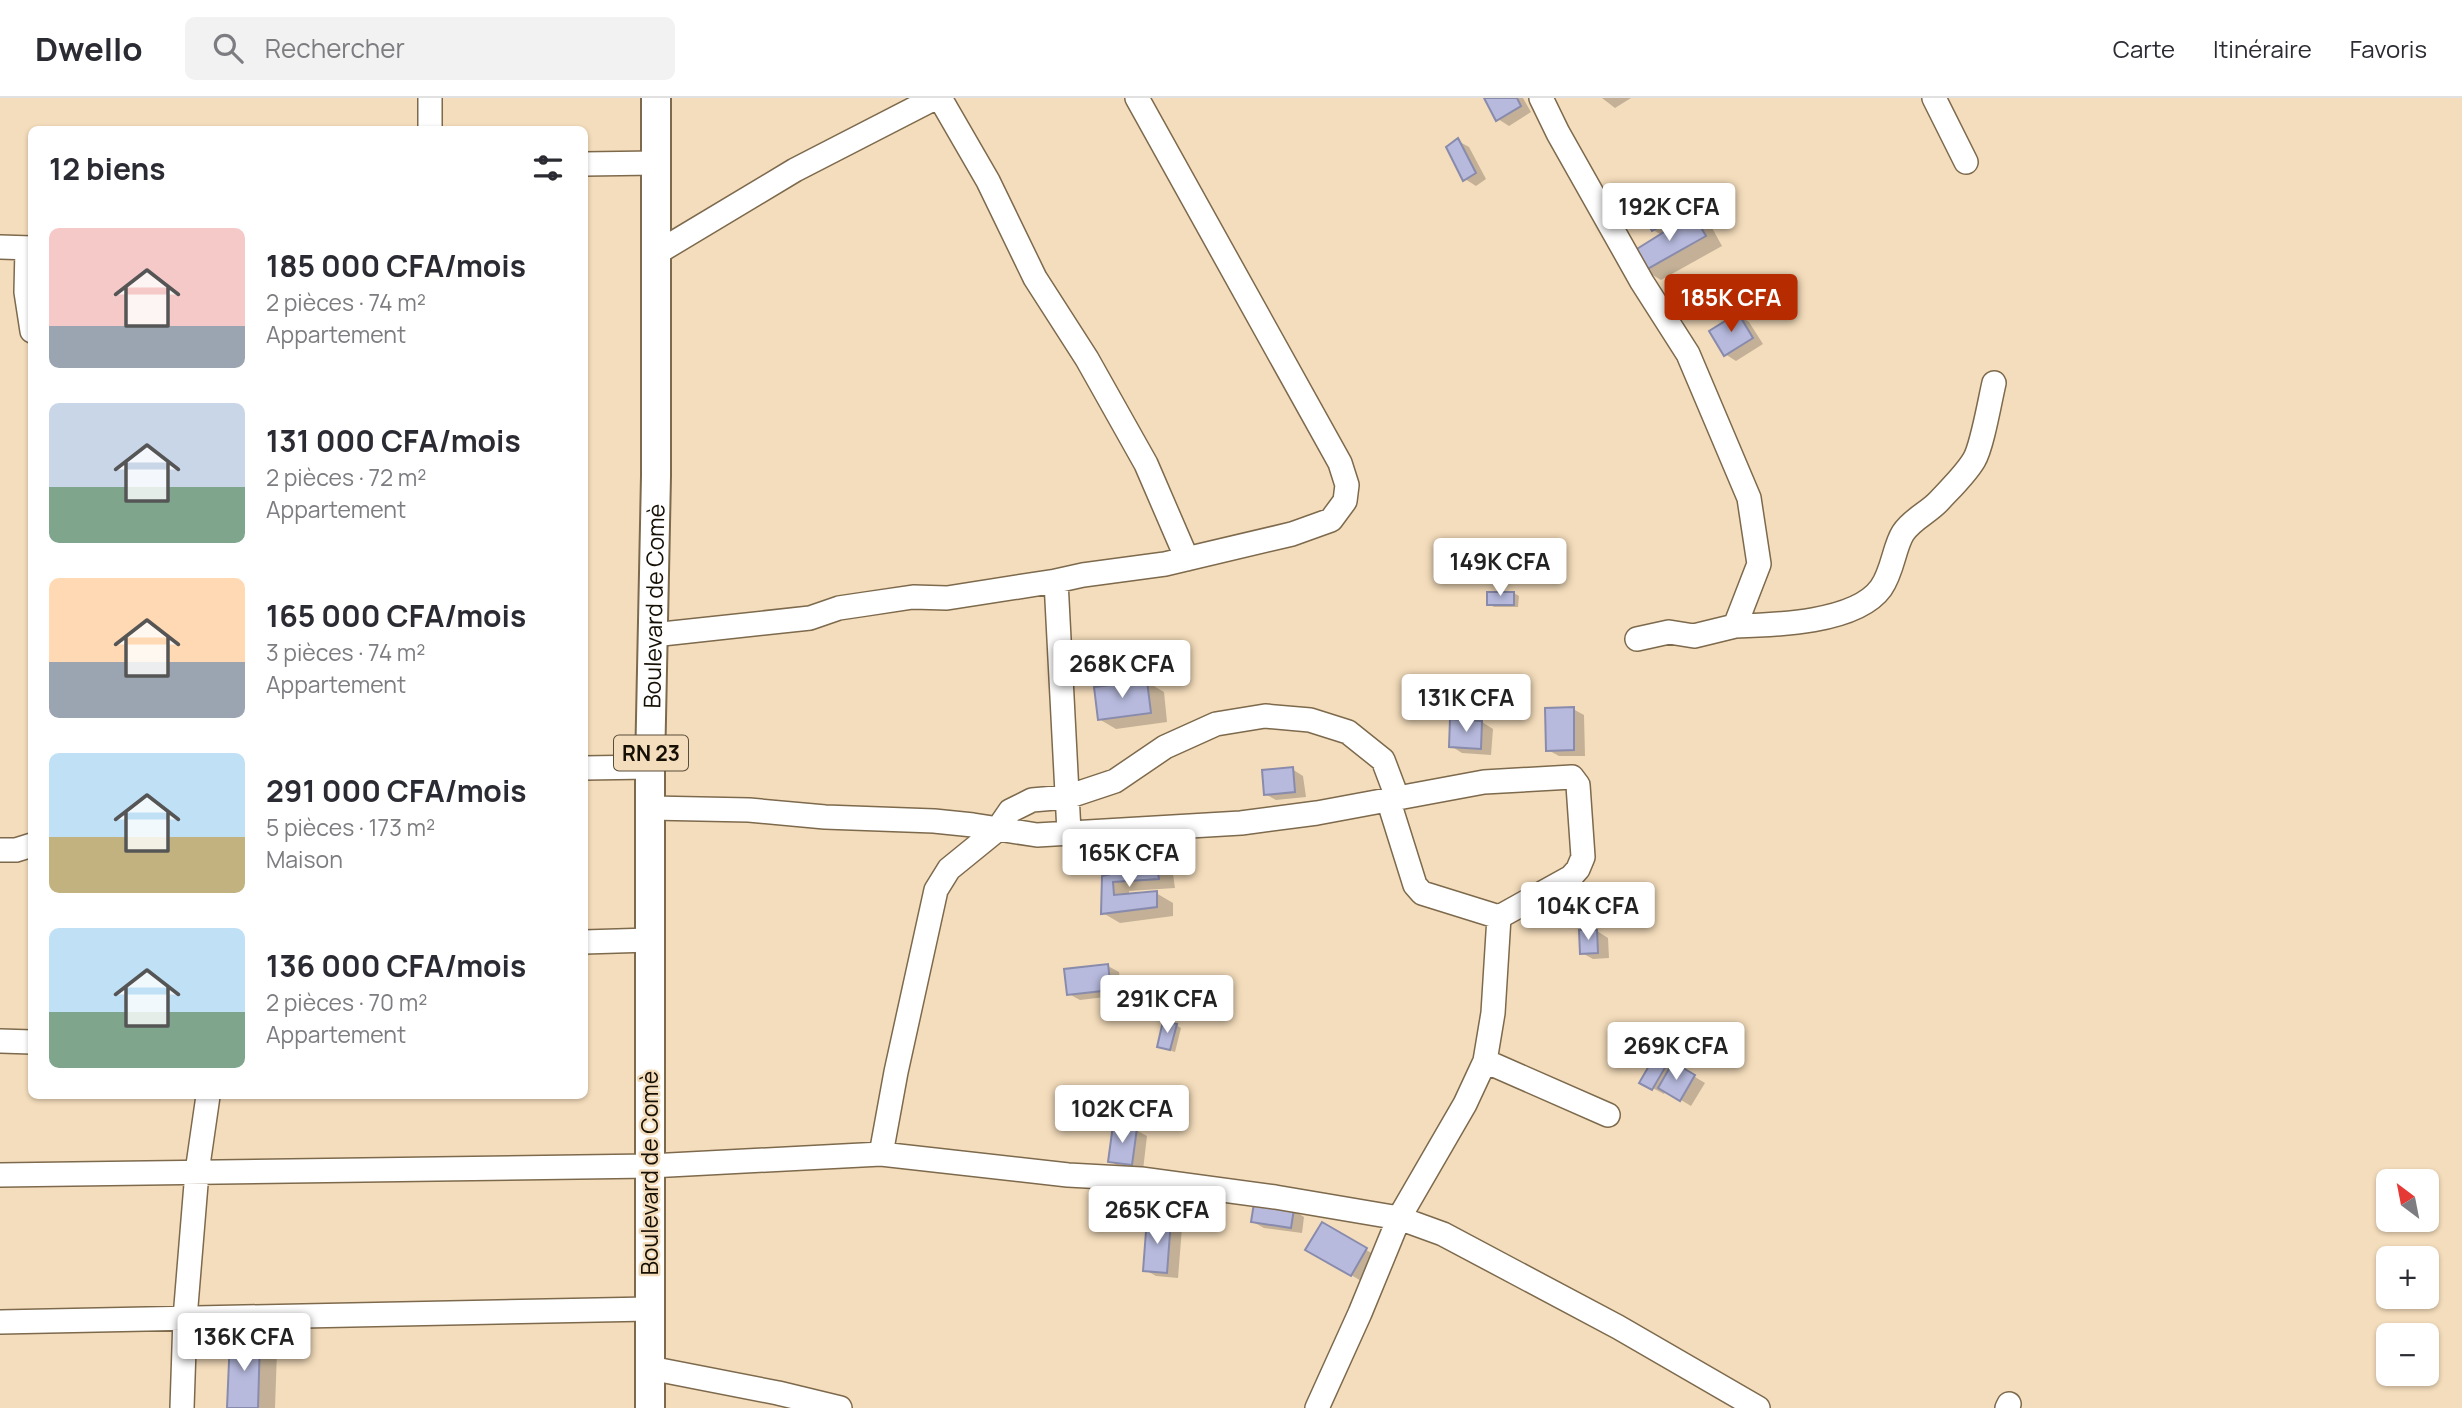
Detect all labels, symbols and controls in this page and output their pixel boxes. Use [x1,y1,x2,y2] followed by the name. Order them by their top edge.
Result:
[185,17,675,80] search box
[35,26,143,71] text: Dwello
[209,29,247,67] icon: search
[265,30,405,66] text: Rechercher
[2113,32,2175,65] text: Carte
[2213,32,2312,65] text: Itinéraire
[2350,32,2427,65] text: Favoris
[49,148,166,189] text: 12 biens
[529,149,567,187] icon: filters
[1597,184,1741,243] pin: 192K CFA
[1618,190,1720,222] text: 192K CFA
[266,245,526,286] text: 185 000 CFA/mois
[105,256,189,340] icon: home
[1659,274,1803,334] pin: 185K CFA
[1681,281,1781,313] text: 185K CFA
[266,286,426,318] text: 2 pièces · 74 m²
[266,318,406,350] text: Appartement
[266,420,521,461] text: 131 000 CFA/mois
[105,431,189,515] icon: home
[266,461,426,493] text: 2 pièces · 72 m²
[266,493,406,525] text: Appartement
[635,503,671,709] street label: Boulevard de Comè
[1428,538,1572,598] pin: 149K CFA
[1449,545,1551,577] text: 149K CFA
[266,595,526,636] text: 165 000 CFA/mois
[105,606,189,690] icon: home
[266,636,426,668] text: 3 pièces · 74 m²
[1050,640,1194,700] pin: 268K CFA
[1069,647,1175,679] text: 268K CFA
[266,668,406,700] text: Appartement
[1394,674,1538,734] pin: 131K CFA
[1418,681,1514,713] text: 131K CFA
[614,736,688,770] road number: RN 23
[266,770,527,811] text: 291 000 CFA/mois
[105,781,189,865] icon: home
[266,811,435,843] text: 5 pièces · 173 m²
[1057,830,1201,889] pin: 165K CFA
[1078,836,1180,868] text: 165K CFA
[266,843,343,875] text: Maison
[1516,882,1660,942] pin: 104K CFA
[1537,889,1639,921] text: 104K CFA
[266,945,526,986] text: 136 000 CFA/mois
[105,956,189,1040] icon: home
[1095,976,1239,1035] pin: 291K CFA
[1116,982,1218,1014] text: 291K CFA
[266,986,427,1018] text: 2 pièces · 70 m²
[266,1018,406,1050] text: Appartement
[1604,1023,1748,1082] pin: 269K CFA
[1624,1029,1728,1061] text: 269K CFA
[633,1071,665,1275] street label: Boulevard de Comè
[1050,1086,1194,1145] pin: 102K CFA
[1071,1092,1173,1124] text: 102K CFA
[2376,1169,2440,1232] north arrow
[2376,1169,2439,1386] map controls
[1085,1186,1229,1246] pin: 265K CFA
[1105,1193,1209,1225] text: 265K CFA
[2376,1246,2439,1309] button: +
[172,1314,316,1373] pin: 136K CFA
[194,1320,294,1352] text: 136K CFA
[2376,1323,2439,1386] button: −

